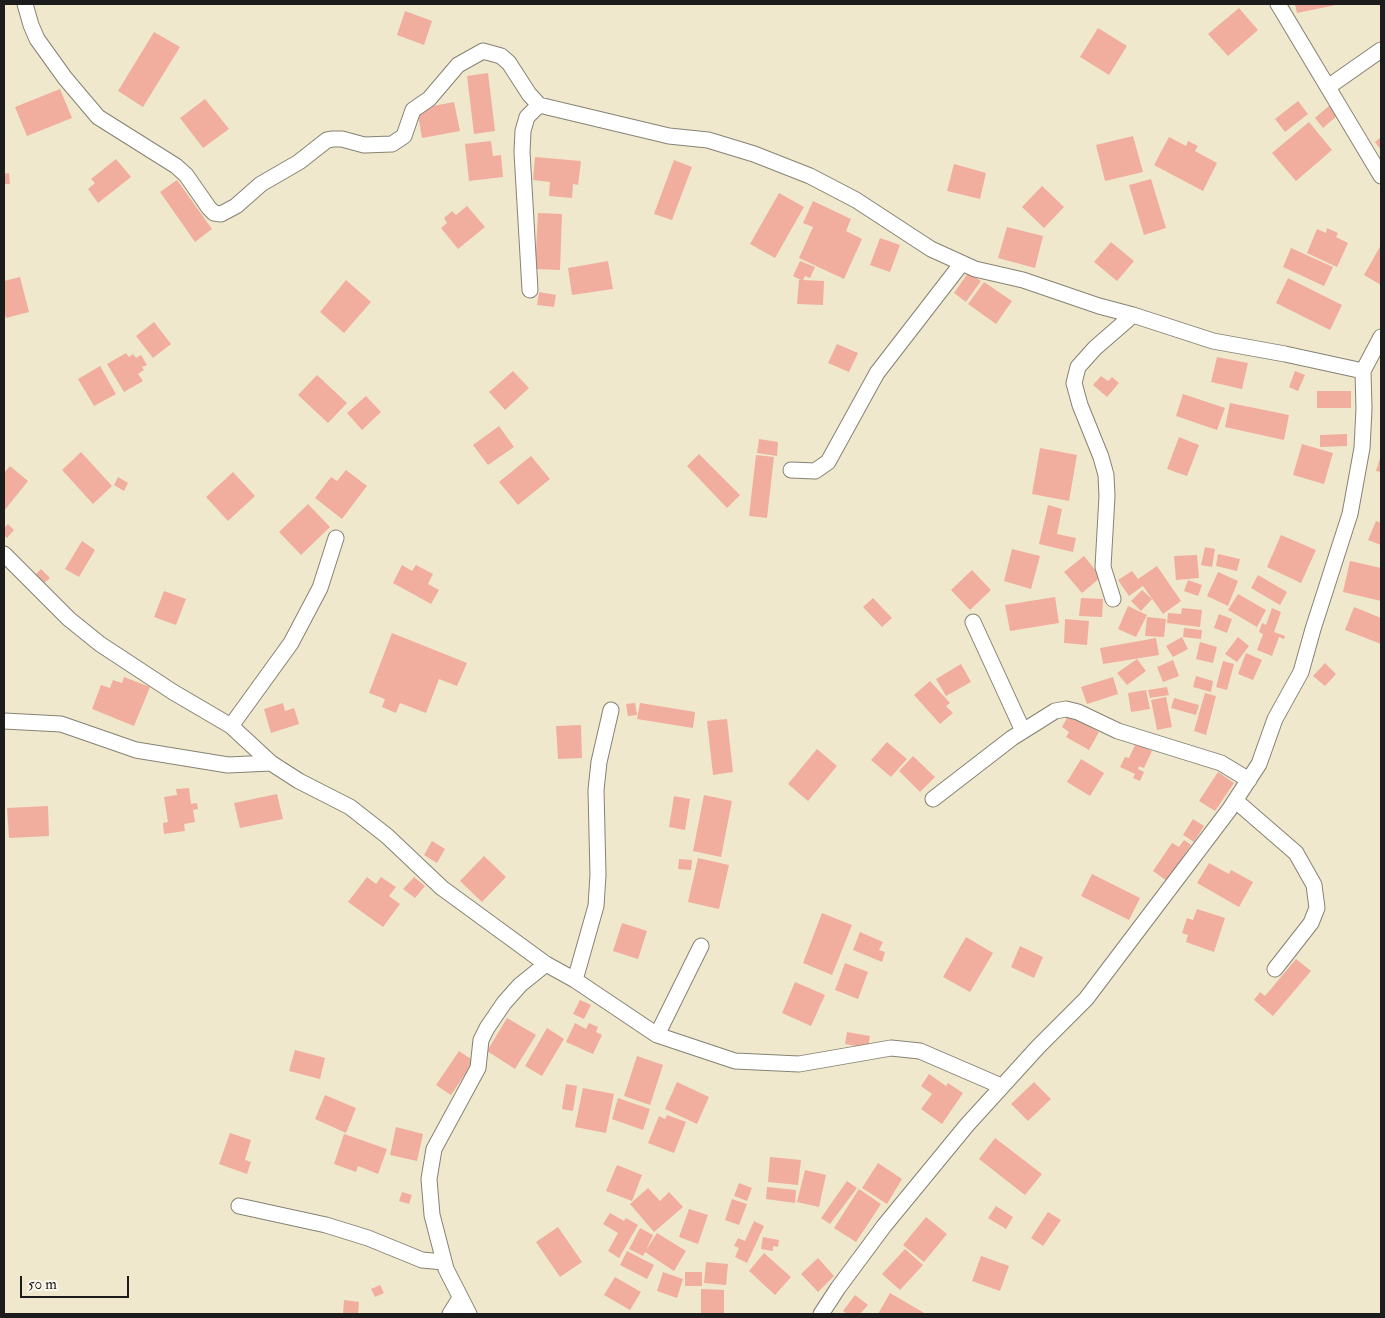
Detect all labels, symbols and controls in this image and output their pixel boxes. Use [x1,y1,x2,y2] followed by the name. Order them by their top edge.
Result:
[22,1266,131,1298] scale bar
[28,1275,57,1294] text: 50 m

